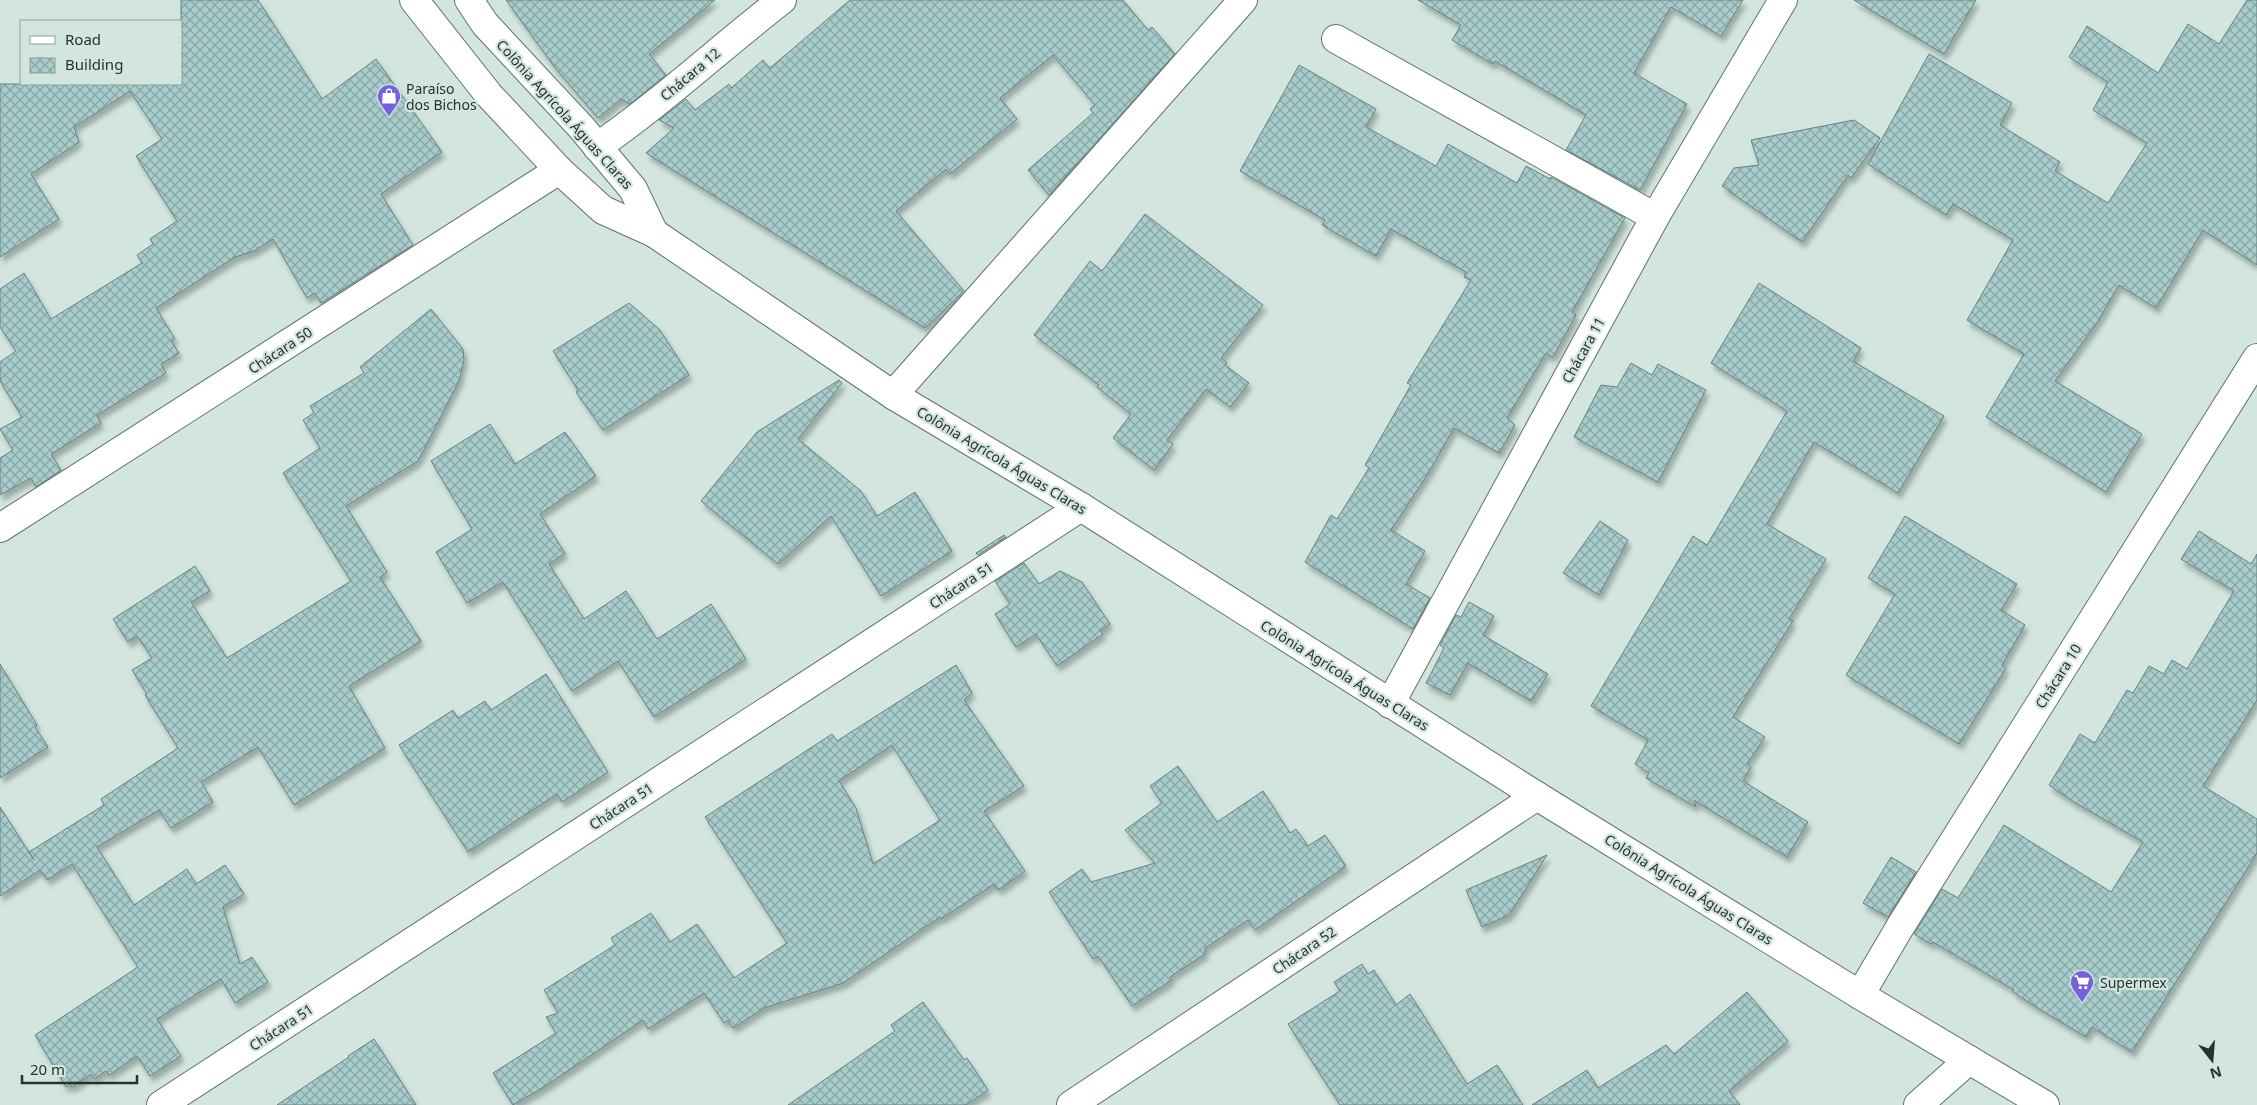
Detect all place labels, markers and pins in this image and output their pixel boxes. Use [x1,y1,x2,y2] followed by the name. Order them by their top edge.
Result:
[406,79,477,114] place label: Paraíso dos Bichos
[376,83,402,117] shop icon: Paraíso dos Bichos
[2069,969,2095,1003] supermarket icon: Supermex
[2100,973,2167,992] place label: Supermex

